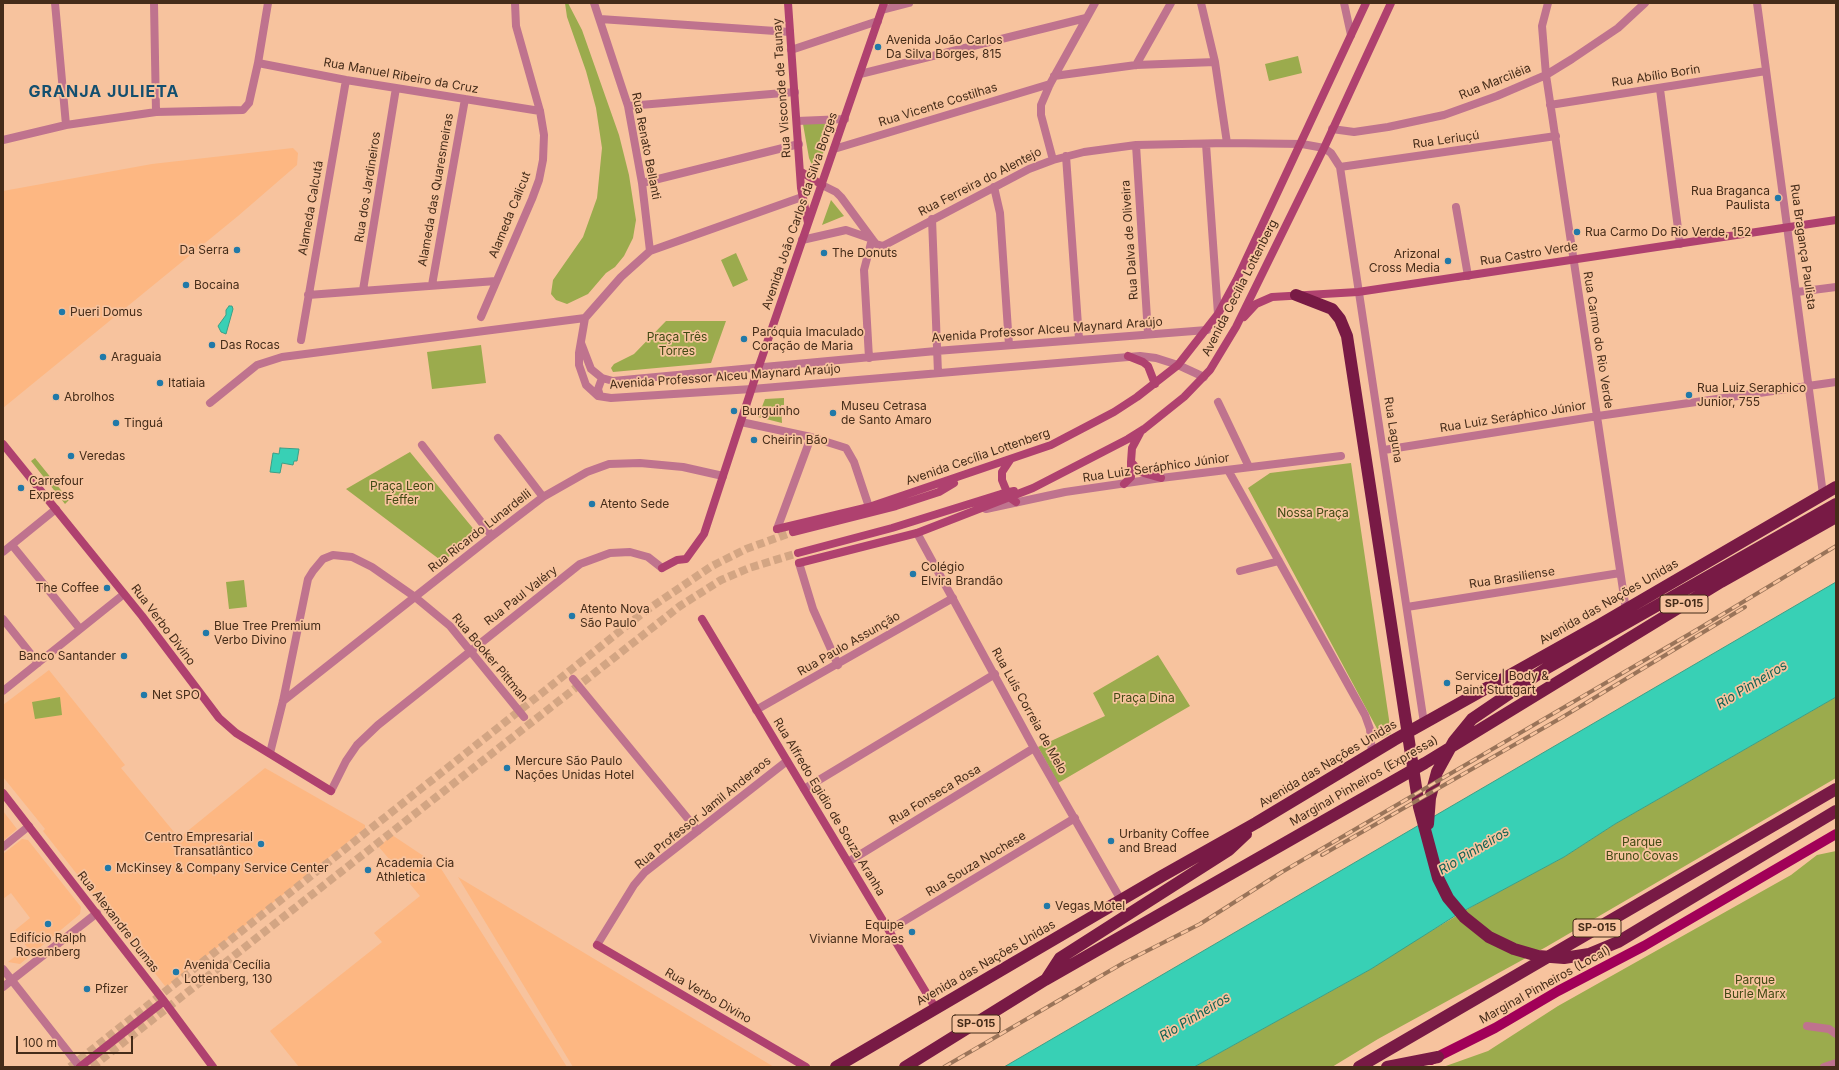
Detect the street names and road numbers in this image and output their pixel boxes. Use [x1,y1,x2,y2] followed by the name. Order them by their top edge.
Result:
[770,18,794,158] street label: Rua Visconde de Taunay
[322,55,480,97] street label: Rua Manuel Ribeiro da Cruz
[1457,61,1533,103] street label: Rua Marciléia
[1611,62,1701,90] street label: Rua Abílio Borin
[877,80,999,130] street label: Rua Vicente Costilhas
[629,91,663,201] street label: Rua Renato Bellanti
[759,110,841,312] street label: Avenida João Carlos da Silva Borges
[415,112,457,268] street label: Alameda das Quaresmeiras
[1412,128,1480,152] street label: Rua Leriuçú
[352,130,384,244] street label: Rua dos Jardineiros
[916,145,1044,219] street label: Rua Ferreira do Alentejo
[296,159,326,257] street label: Alameda Calcutá
[486,170,534,260] street label: Alameda Calicut
[1119,179,1141,301] street label: Rua Dalva de Oliveira
[1787,183,1819,311] street label: Rua Bragança Paulista
[1199,217,1281,359] street label: Avenida Cecília Lottenberg
[1479,239,1579,269] street label: Rua Castro Verde
[1580,270,1616,410] street label: Rua Carmo do Rio Verde
[931,315,1163,345] street label: Avenida Professor Alceu Maynard Araújo
[609,362,841,392] street label: Avenida Professor Alceu Maynard Araújo
[1381,396,1405,464] street label: Rua Laguna
[1439,398,1587,436] street label: Rua Luiz Seráphico Júnior
[904,426,1052,488] street label: Avenida Cecília Lottenberg
[1082,451,1230,485] street label: Rua Luiz Seráphico Júnior
[426,486,534,576] street label: Rua Ricardo Lunardelli
[1537,556,1681,648] street label: Avenida das Nações Unidas
[482,563,560,629] street label: Rua Paul Valéry
[1468,564,1556,592] street label: Rua Brasiliense
[128,582,198,668] street label: Rua Verbo Divino
[1660,595,1708,613] road number: SP-015
[795,609,903,679] street label: Rua Paulo Assunção
[449,611,531,705] street label: Rua Booker Pittman
[988,645,1070,777] street label: Rua Luís Correia de Melo
[770,715,888,899] street label: Rua Alfredo Egidio de Souza Aranha
[1257,717,1399,811] street label: Avenida das Nações Unidas
[1287,733,1441,829] street label: Marginal Pinheiros (Expressa)
[632,754,774,872] street label: Rua Professor Jamil Anderaos
[887,762,983,828] street label: Rua Fonseca Rosa
[923,828,1029,900] street label: Rua Souza Nochese
[74,868,162,976] street label: Rua Alexandre Dumas
[914,917,1058,1009] street label: Avenida das Nações Unidas
[1573,919,1621,937] road number: SP-015
[1477,943,1613,1027] street label: Marginal Pinheiros (Local)
[662,965,754,1027] street label: Rua Verbo Divino
[952,1015,1000,1033] road number: SP-015

